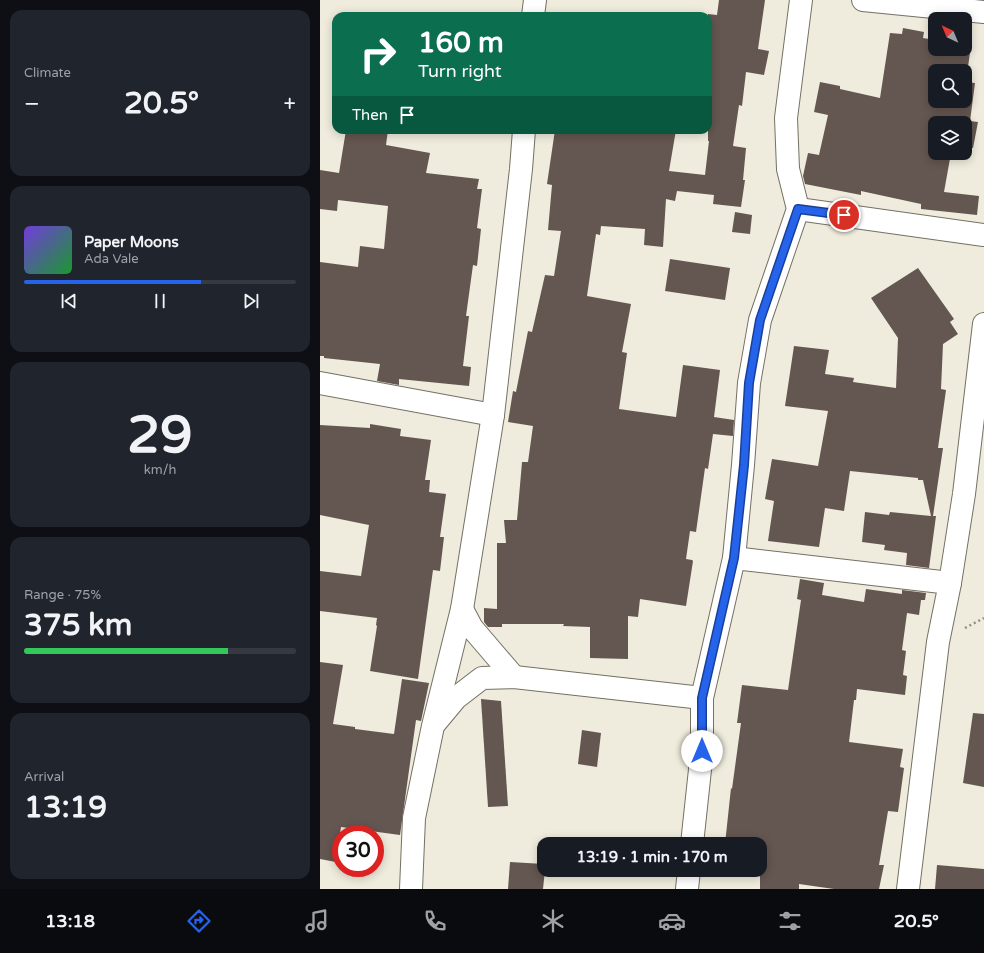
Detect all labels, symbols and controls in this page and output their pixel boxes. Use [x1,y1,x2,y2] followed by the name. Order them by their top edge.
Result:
[928,12,972,56] north arrow
[928,12,972,160] map controls
[418,26,504,60] text: 160 m
[352,28,404,80] icon: right
[418,60,502,82] text: Turn right
[928,64,972,108] button: search
[24,65,71,81] text: Climate
[124,85,199,122] text: 20.5°
[24,91,40,117] text: −
[284,91,296,117] text: +
[396,104,418,126] icon: arrive
[352,106,388,124] text: Then
[928,116,972,160] button: layers
[827,198,861,232] pin
[833,204,855,226] icon: arrive
[84,233,179,251] text: Paper Moons
[84,251,139,267] text: Ada Vale
[58,290,80,312] icon: previous
[149,290,171,312] icon: pause
[240,290,262,312] icon: next
[127,404,193,467] text: 29
[144,462,176,478] text: km/h
[24,587,101,603] text: Range · 75%
[24,607,132,644] text: 375 km
[681,730,723,772] position arrow
[24,769,64,785] text: Arrival
[24,789,107,826] text: 13:19
[332,825,384,877] speed limit sign: 30
[577,848,727,866] text: 13:19 · 1 min · 170 m
[185,907,213,935] icon: directions
[303,907,331,935] icon: music
[421,907,449,935] icon: phone
[539,907,567,935] icon: climate
[658,907,686,935] icon: car
[776,907,804,935] icon: filters
[45,910,95,932] text: 13:18
[894,910,939,932] text: 20.5°

